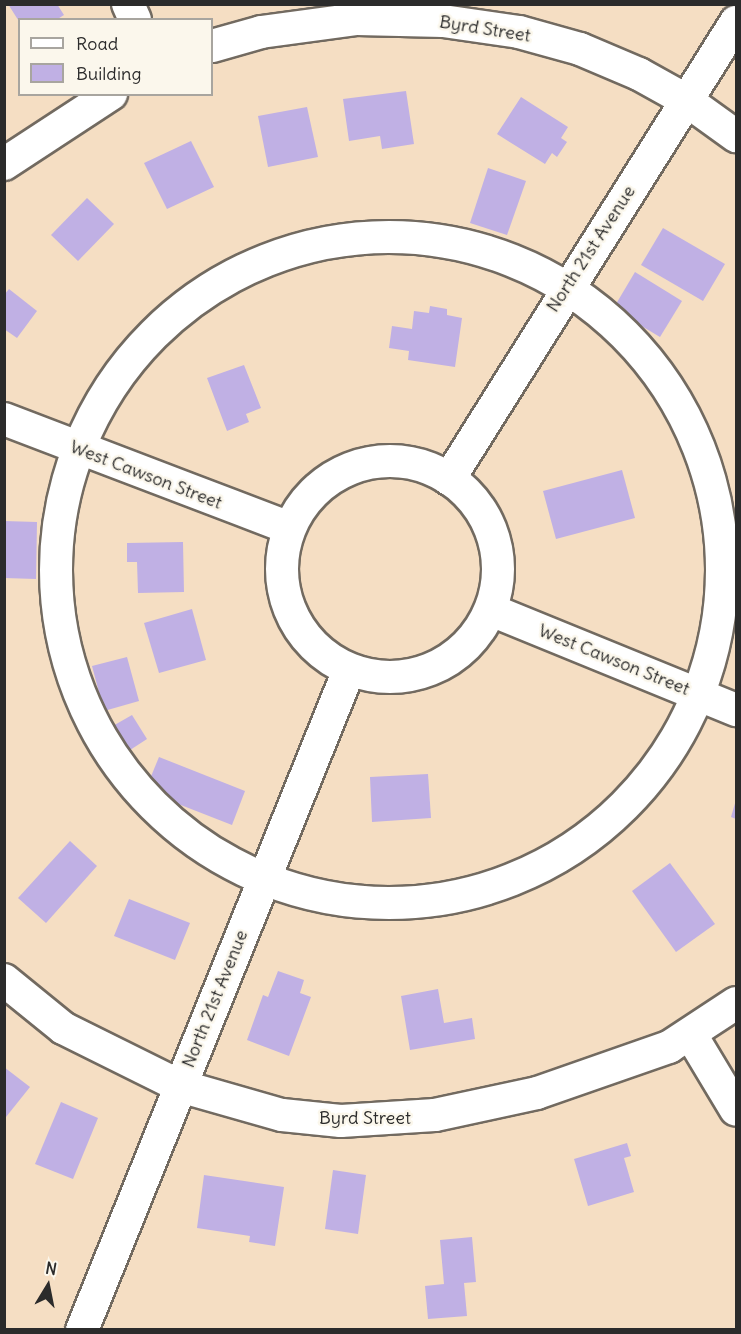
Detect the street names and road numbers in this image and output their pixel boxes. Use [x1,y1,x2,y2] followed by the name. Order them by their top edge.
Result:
[438,11,532,47] street label: Byrd Street
[542,182,640,316] street label: North 21st Avenue
[67,436,225,514] street label: West Cawson Street
[535,620,693,700] street label: West Cawson Street
[178,927,252,1071] street label: North 21st Avenue
[319,1107,411,1129] street label: Byrd Street

